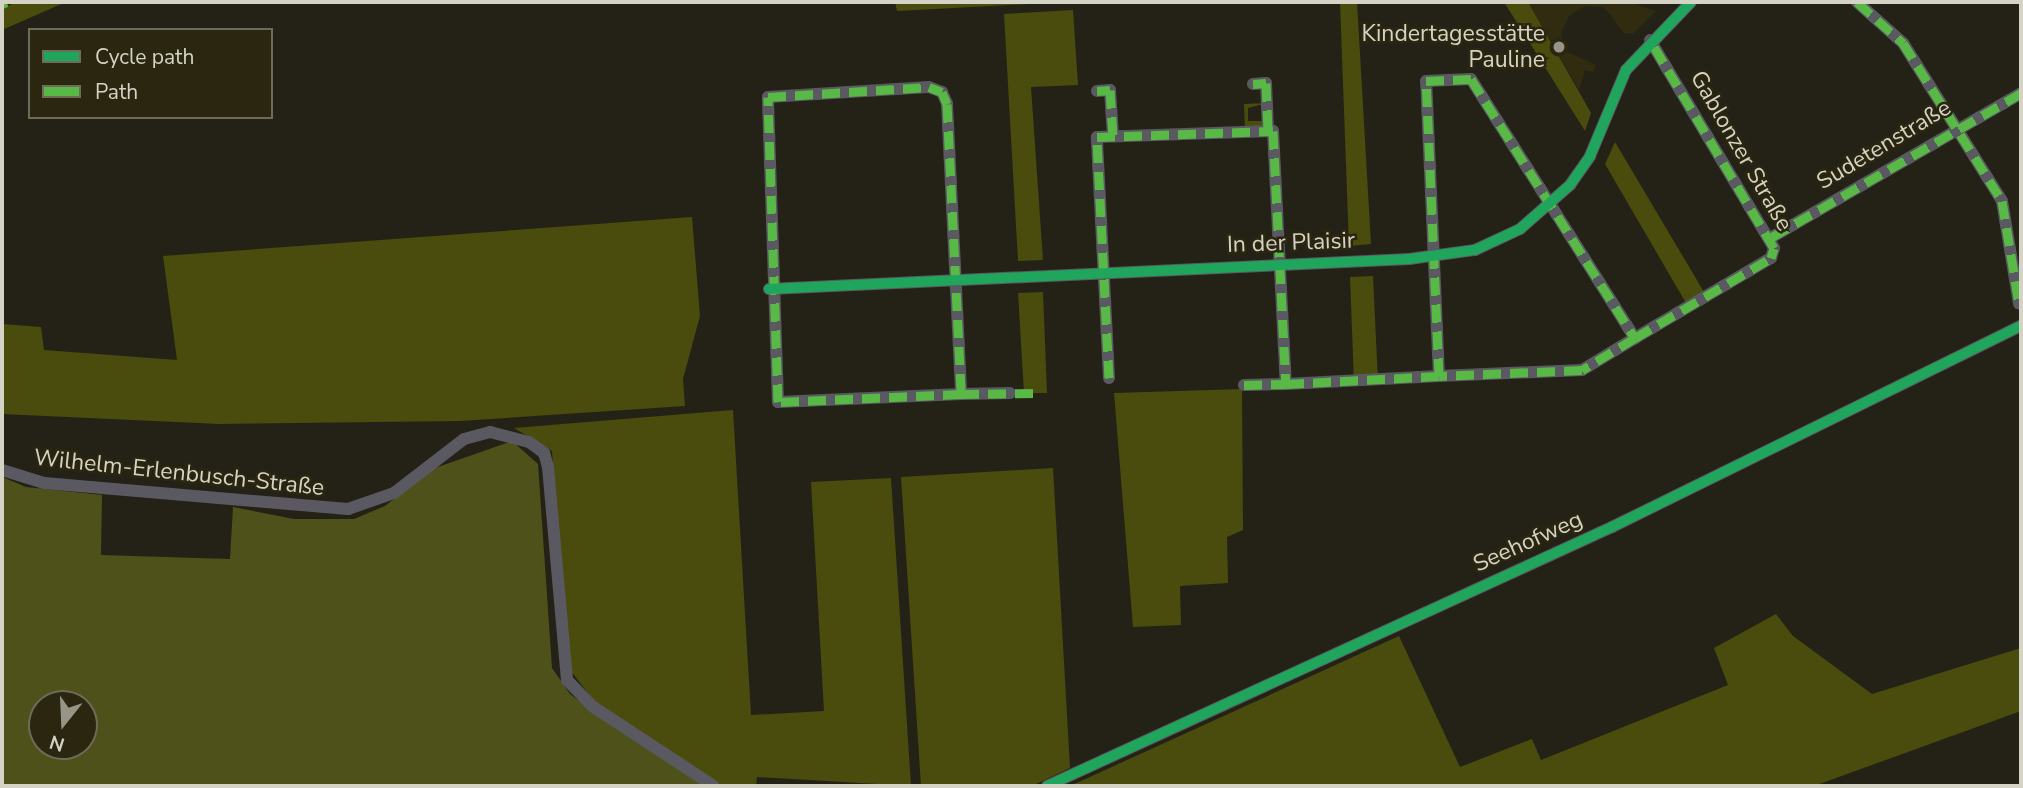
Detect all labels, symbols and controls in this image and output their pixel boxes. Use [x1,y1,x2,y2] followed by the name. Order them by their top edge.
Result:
[1362,20,1545,74] place label: Kindertagesstätte Pauline
[28,28,273,119] legend
[1551,39,1567,55] marker: Kindertagesstätte Pauline
[95,43,194,71] text: Cycle path
[1684,66,1798,236] street label: Gablonzer Straße
[95,78,138,106] text: Path
[1812,94,1956,196] street label: Sudetenstraße
[1226,227,1356,259] street label: In der Plaisir
[32,444,326,502] street label: Wilhelm-Erlenbusch-Straße
[1469,506,1587,578] street label: Seehofweg
[28,690,98,760] north arrow
[46,729,68,758] text: N

